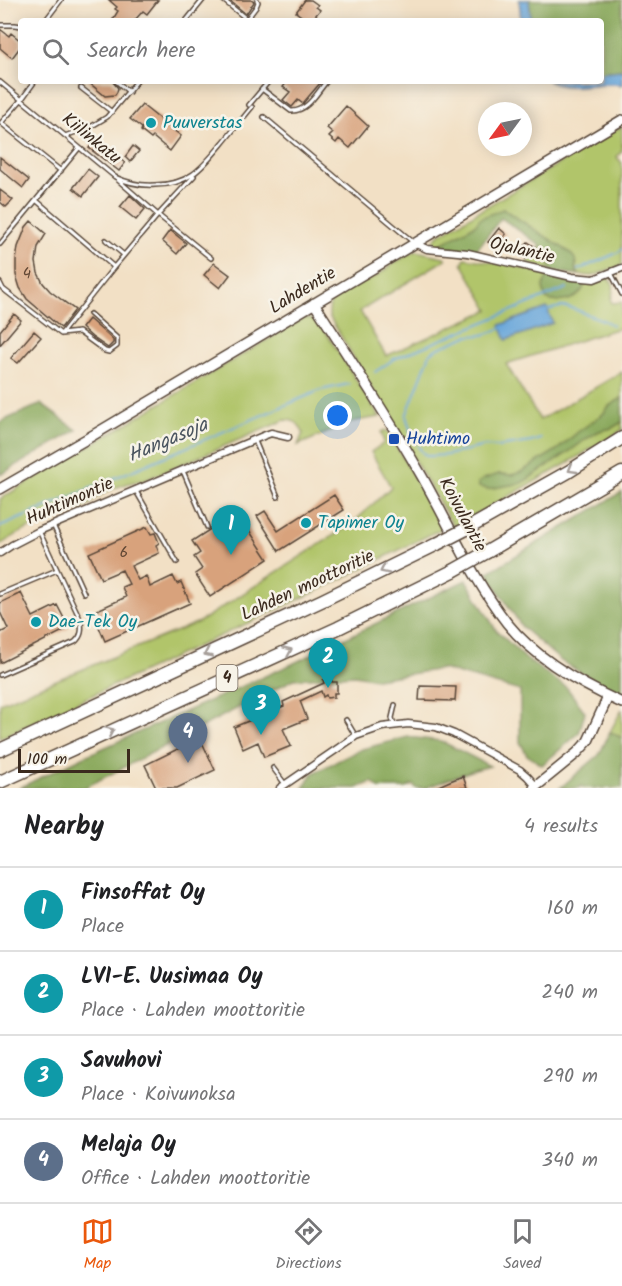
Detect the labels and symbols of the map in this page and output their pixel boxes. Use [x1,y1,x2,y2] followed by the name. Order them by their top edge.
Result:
[478,102,532,156] north arrow
[55,106,128,173] street label: Kiilinkatu
[163,109,243,138] place label: Puuverstas
[144,116,158,130] marker: Puuverstas
[487,229,557,273] street label: Ojalantie
[264,260,342,322] street label: Lahdentie
[23,262,31,286] house number: 4
[323,401,352,430] your location
[123,409,215,472] water label: Hangasoja
[406,425,470,454] place label: Huhtimo
[387,432,401,446] marker: Huhtimo
[568,462,578,474] one-way arrow
[22,470,118,534] street label: Huhtimontie
[430,472,494,558] street label: Koivulantie
[212,506,250,555] pin: 1
[318,509,405,538] place label: Tapimer Oy
[299,516,313,530] marker: Tapimer Oy
[120,541,128,565] house number: 6
[237,542,379,630] street label: Lahden moottoritie
[380,563,391,575] one-way arrow
[48,608,138,637] place label: Dae-Tek Oy
[29,615,43,629] marker: Dae-Tek Oy
[308,638,348,688] pin: 2
[203,646,214,658] one-way arrow
[281,646,292,658] one-way arrow
[216,665,238,691] road number: 4
[242,686,280,735] pin: 3
[168,714,207,763] pin: 4
[104,727,115,739] one-way arrow
[18,746,130,774] scale bar

